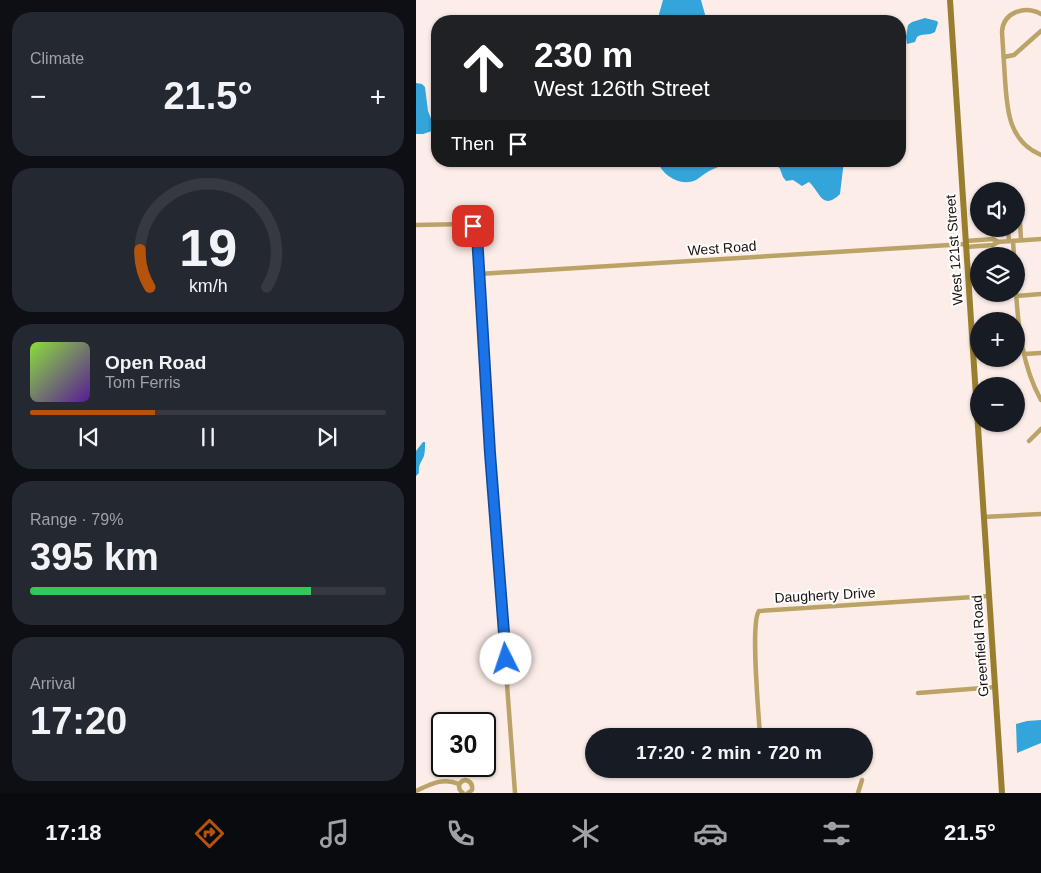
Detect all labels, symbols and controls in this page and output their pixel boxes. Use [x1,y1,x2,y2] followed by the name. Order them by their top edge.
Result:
[451,35,516,100] icon: ahead
[534,35,633,74] text: 230 m
[30,50,84,67] text: Climate
[163,75,253,117] text: 21.5°
[534,76,710,101] text: West 126th Street
[30,81,46,112] text: −
[370,81,386,112] text: +
[504,130,532,158] icon: arrive
[451,133,494,154] text: Then
[970,182,1025,432] map controls
[970,182,1025,237] button: sound
[942,194,966,306] street label: West 121st Street
[452,205,494,247] pin
[459,212,487,240] icon: arrive
[179,219,237,277] text: 19
[687,238,757,258] street label: West Road
[970,247,1025,302] button: layers
[189,276,227,296] text: km/h
[970,312,1025,367] button: +
[105,352,206,373] text: Open Road
[105,374,181,391] text: Tom Ferris
[970,377,1025,432] button: −
[75,423,103,451] icon: previous
[194,423,222,451] icon: pause
[313,423,341,451] icon: next
[30,511,123,528] text: Range · 79%
[30,536,159,578] text: 395 km
[774,584,876,606] street label: Daugherty Drive
[968,595,992,697] street label: Greenfield Road
[479,632,531,684] position arrow
[30,675,75,692] text: Arrival
[30,700,127,742] text: 17:20
[431,712,496,777] speed limit sign: 30
[636,742,822,763] text: 17:20 · 2 min · 720 m
[192,816,227,851] icon: directions
[317,816,352,851] icon: music
[443,816,478,851] icon: phone
[568,816,603,851] icon: climate
[693,816,728,851] icon: car
[819,816,854,851] icon: filters
[45,820,101,845] text: 17:18
[944,820,996,845] text: 21.5°

